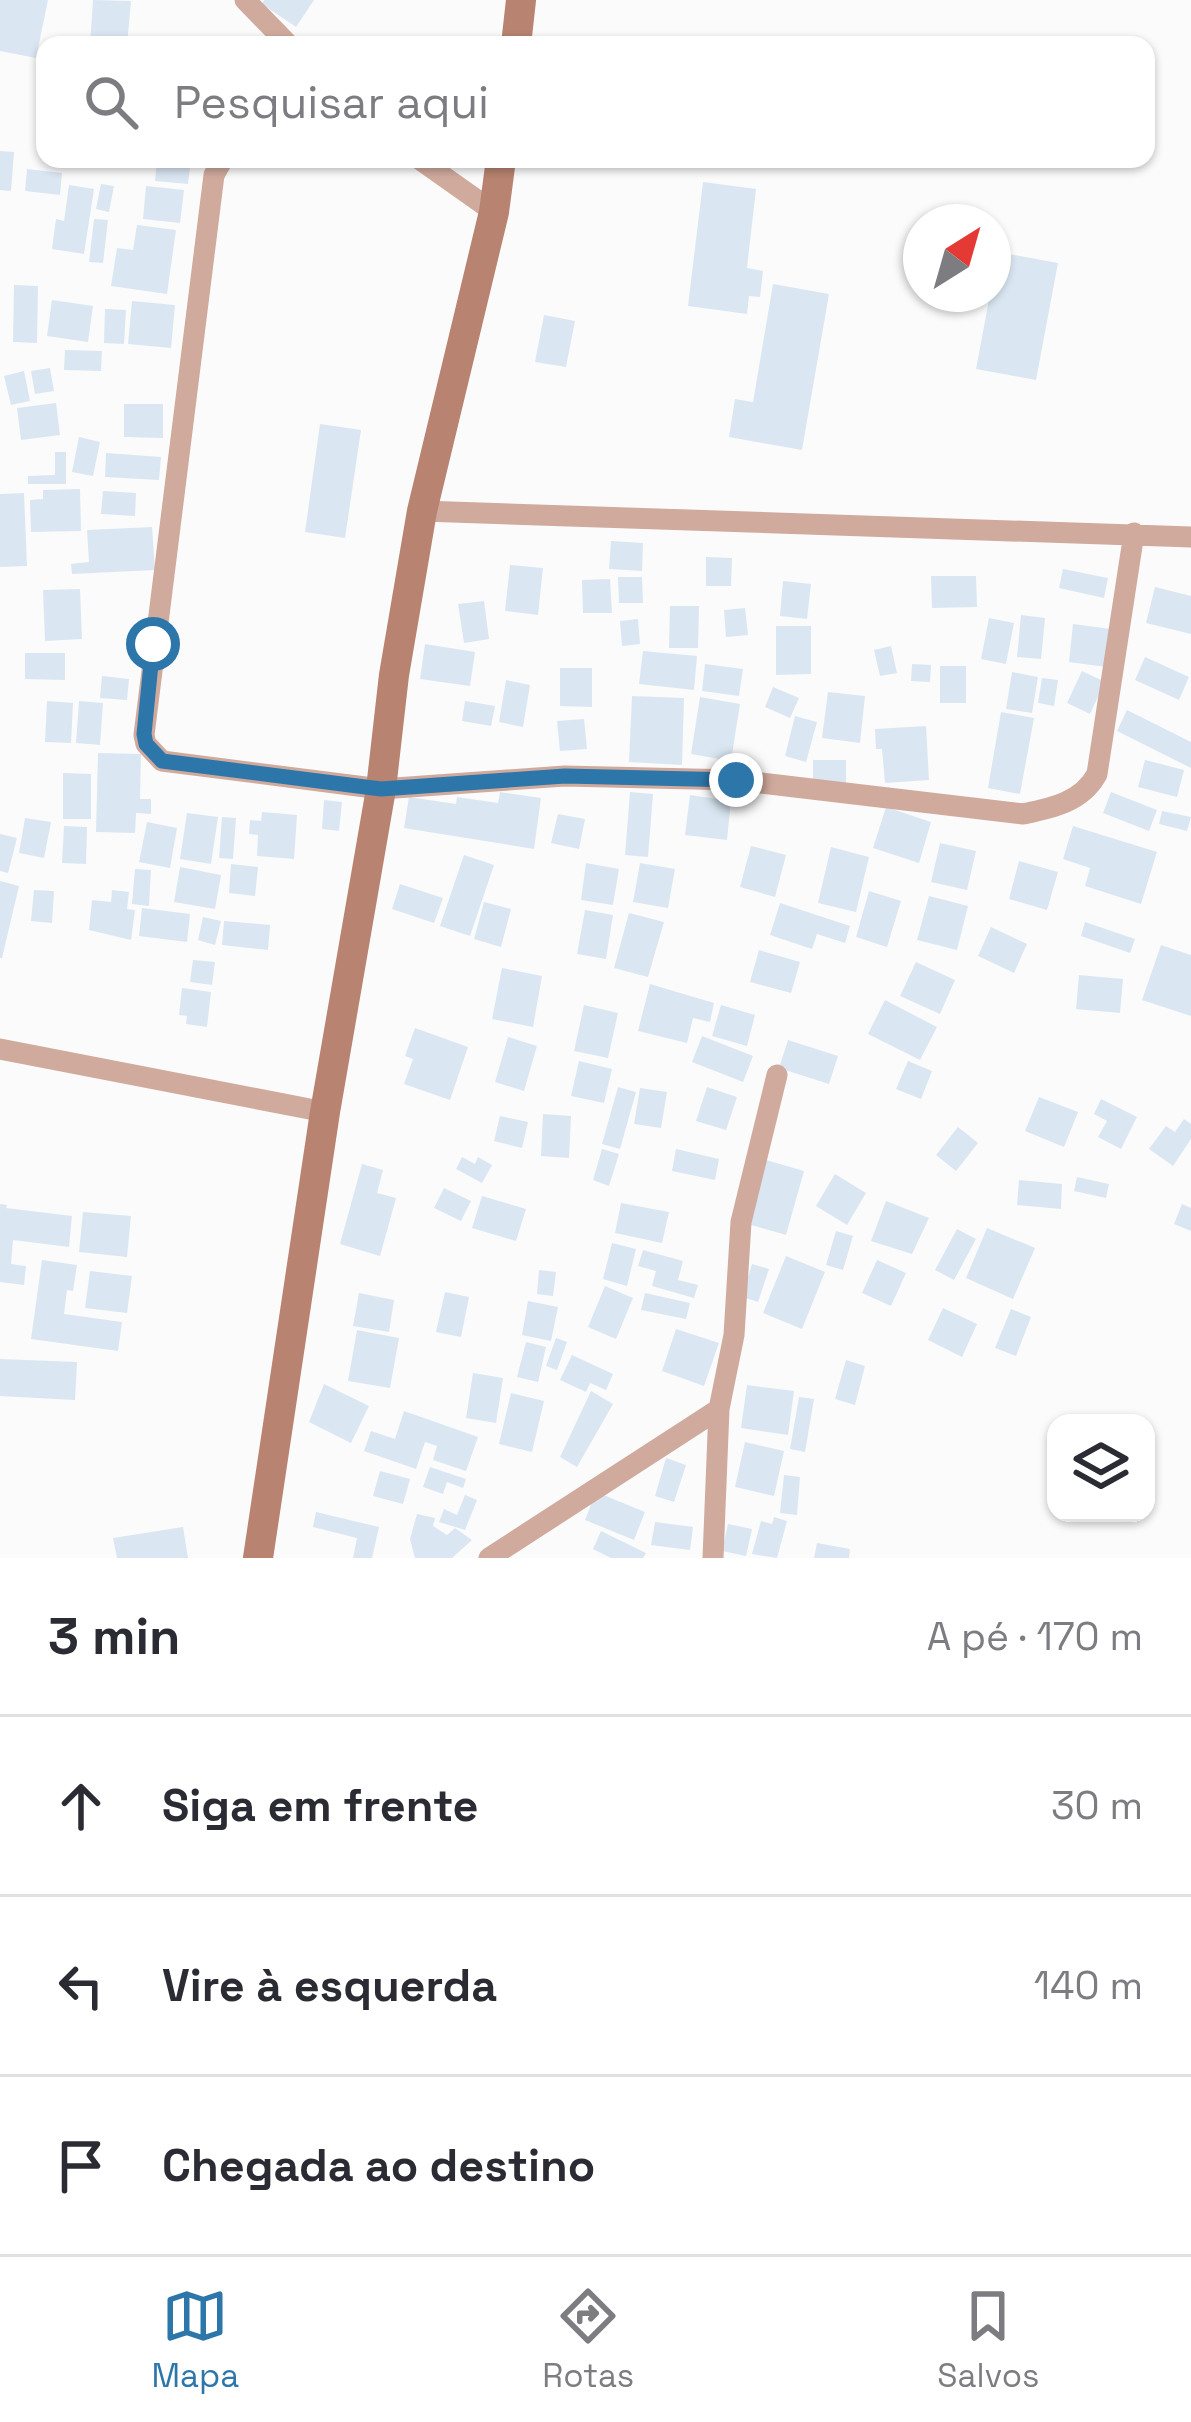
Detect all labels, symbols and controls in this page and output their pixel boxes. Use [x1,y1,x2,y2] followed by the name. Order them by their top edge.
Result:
[36,36,1155,168] search box
[78,69,144,135] icon: search
[174,74,489,131] text: Pesquisar aqui
[903,204,1011,312] north arrow
[126,617,180,671] route start
[709,753,763,807] route end
[1047,1414,1155,1522] map controls
[1047,1414,1155,1522] button: layers
[48,1604,181,1669] text: 3 min
[927,1612,1143,1661] text: A pé · 170 m
[48,1773,114,1839] icon: ahead
[162,1777,479,1834] text: Siga em frente
[1051,1781,1143,1830] text: 30 m
[48,1953,114,2019] icon: left
[162,1957,497,2014] text: Vire à esquerda
[1034,1961,1143,2010] text: 140 m
[48,2133,114,2199] icon: arrive
[162,2137,595,2194] text: Chegada ao destino
[152,2283,239,2397] tab: Mapa
[542,2283,634,2397] tab: Rotas
[937,2283,1039,2397] tab: Salvos

